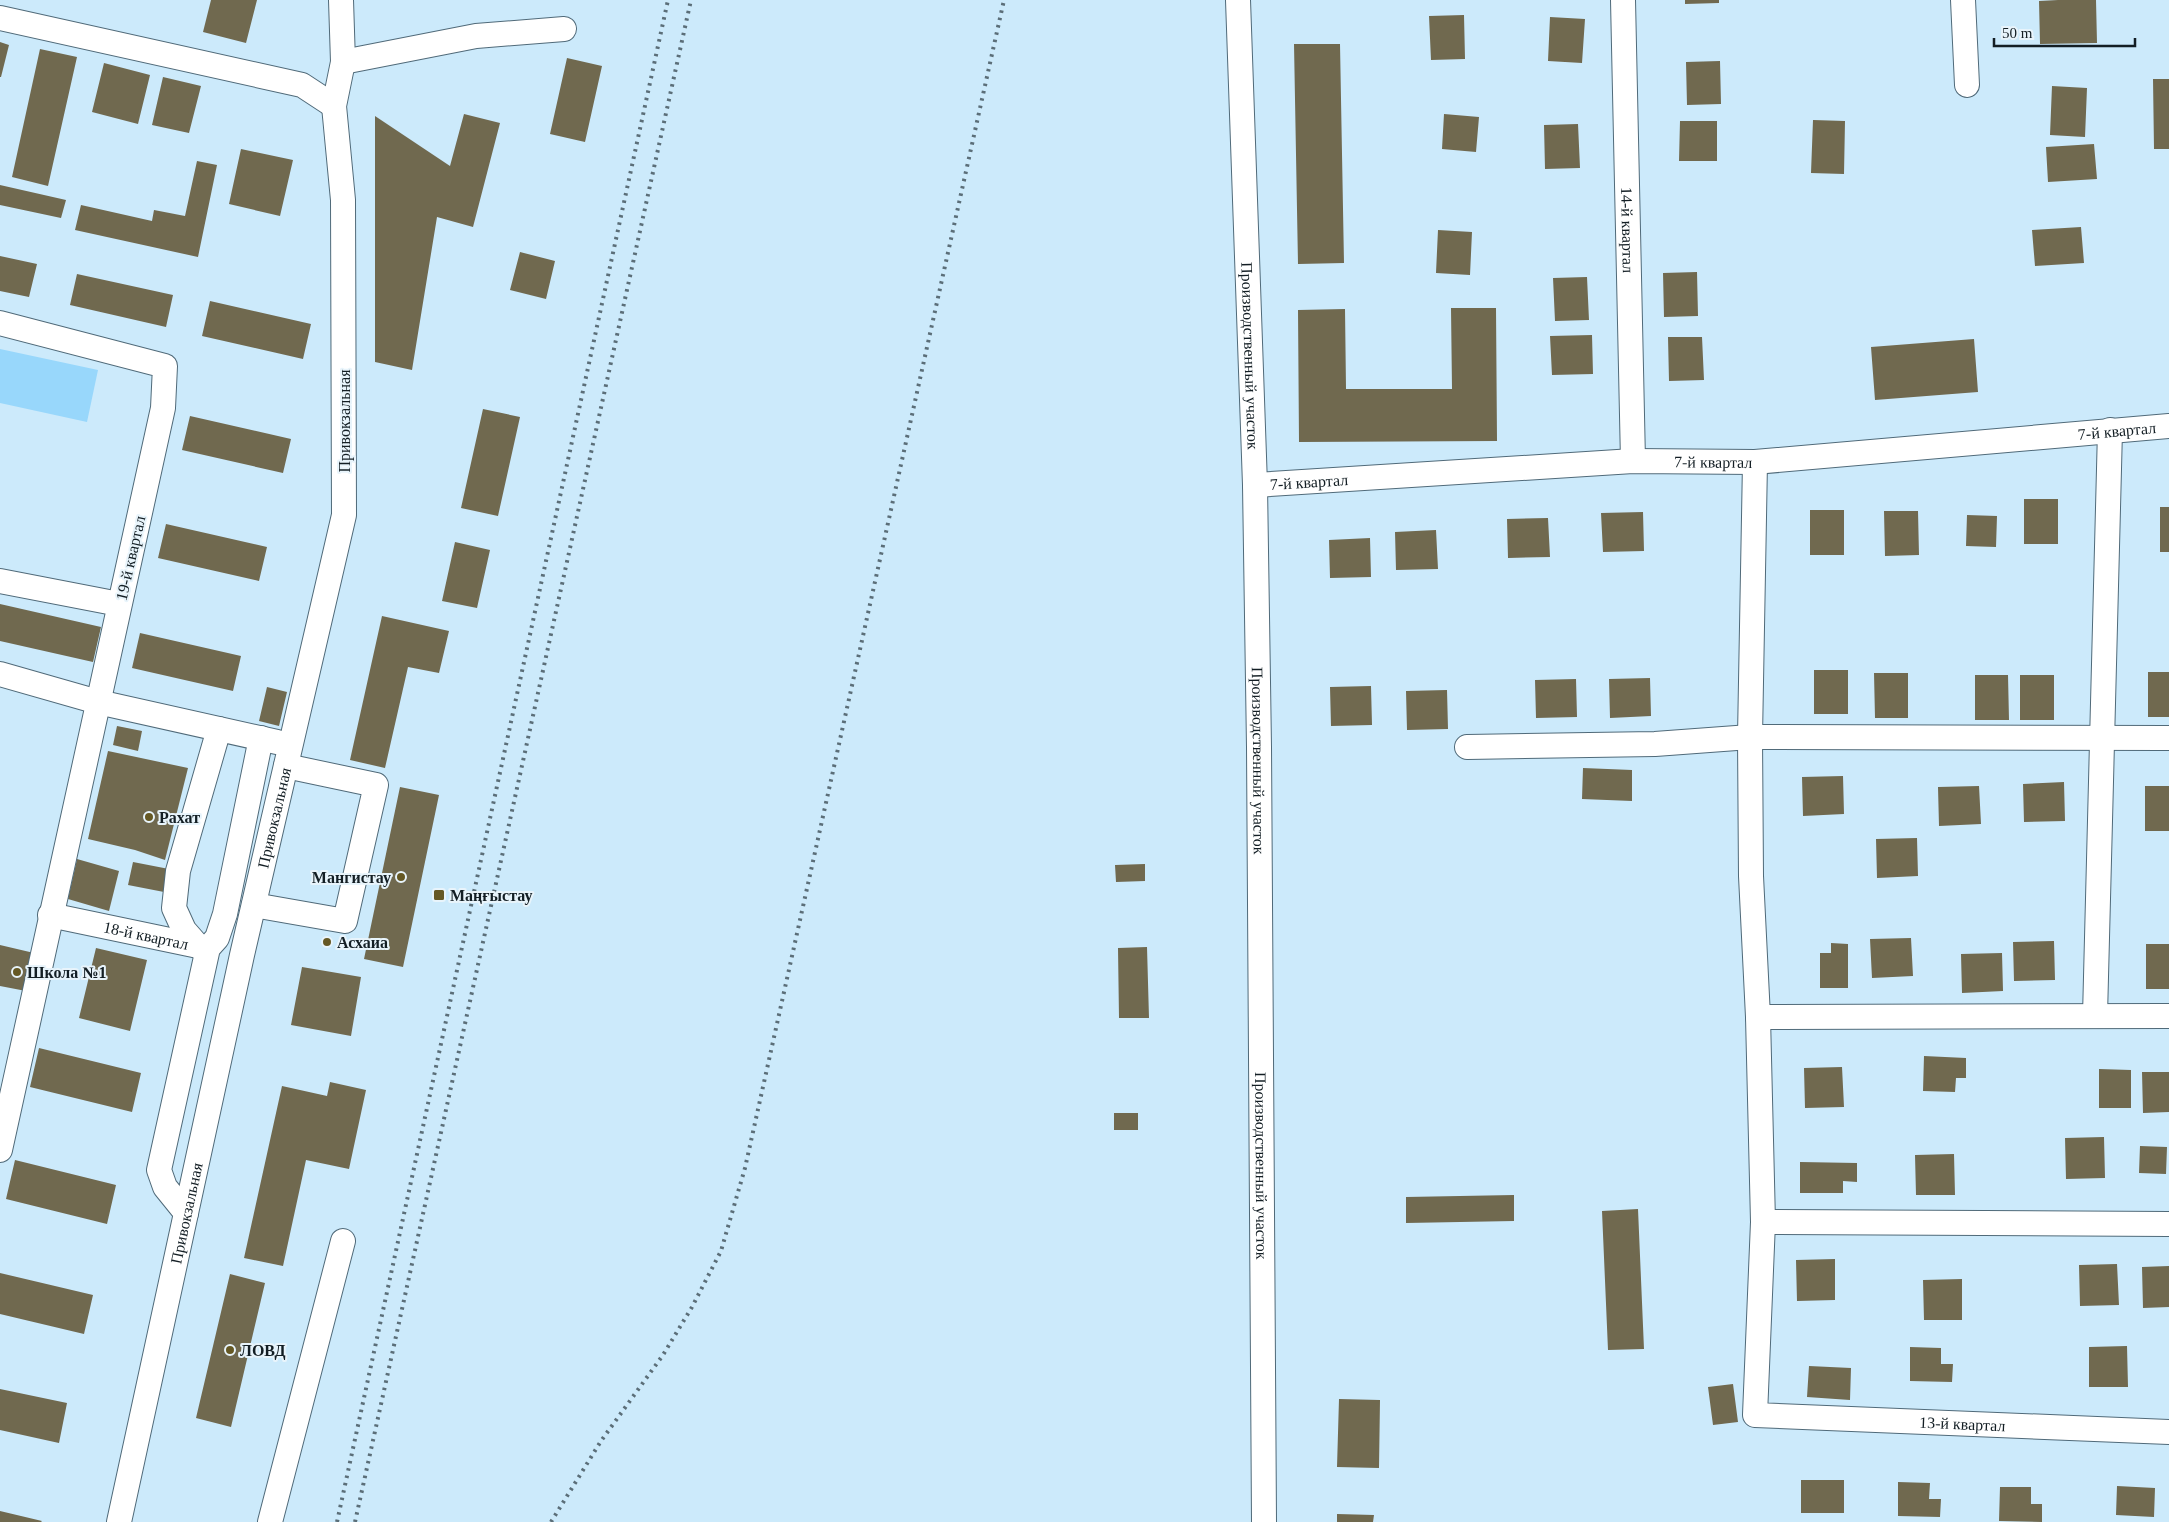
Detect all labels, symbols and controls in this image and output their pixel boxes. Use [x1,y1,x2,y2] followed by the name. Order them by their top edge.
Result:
[1994,15,2135,47] scale bar
[2002,25,2033,41] text: 50 m
[1618,187,1637,273] street label: 14-й квартал
[1238,262,1262,450] street label: Производственный участок
[336,369,354,473] street label: Привокзальная
[2077,419,2157,443] street label: 7-й квартал
[1674,453,1752,472] street label: 7-й квартал
[1269,471,1349,493] street label: 7-й квартал
[112,514,149,602] street label: 19-й квартал
[1248,667,1268,855] street label: Производственный участок
[254,765,294,870] street label: Привокзальная
[159,809,200,826] place label: Рахат
[143,811,155,823] marker: Рахат
[312,869,391,887] place label: Мангистау
[395,871,407,883] marker: Мангистау
[450,887,532,905] place label: Маңғыстау
[432,888,446,902] marker: Маңғыстау
[102,918,190,953] street label: 18-й квартал
[337,934,388,951] place label: Асхаиа
[321,936,333,948] marker: Асхаиа
[27,964,106,981] place label: Школа №1
[11,966,23,978] marker: Школа №1
[1251,1072,1270,1260] street label: Производственный участок
[167,1161,206,1265] street label: Привокзальная
[240,1342,285,1360] place label: ЛОВД
[224,1344,236,1356] marker: ЛОВД
[1919,1414,2006,1434] street label: 13-й квартал

